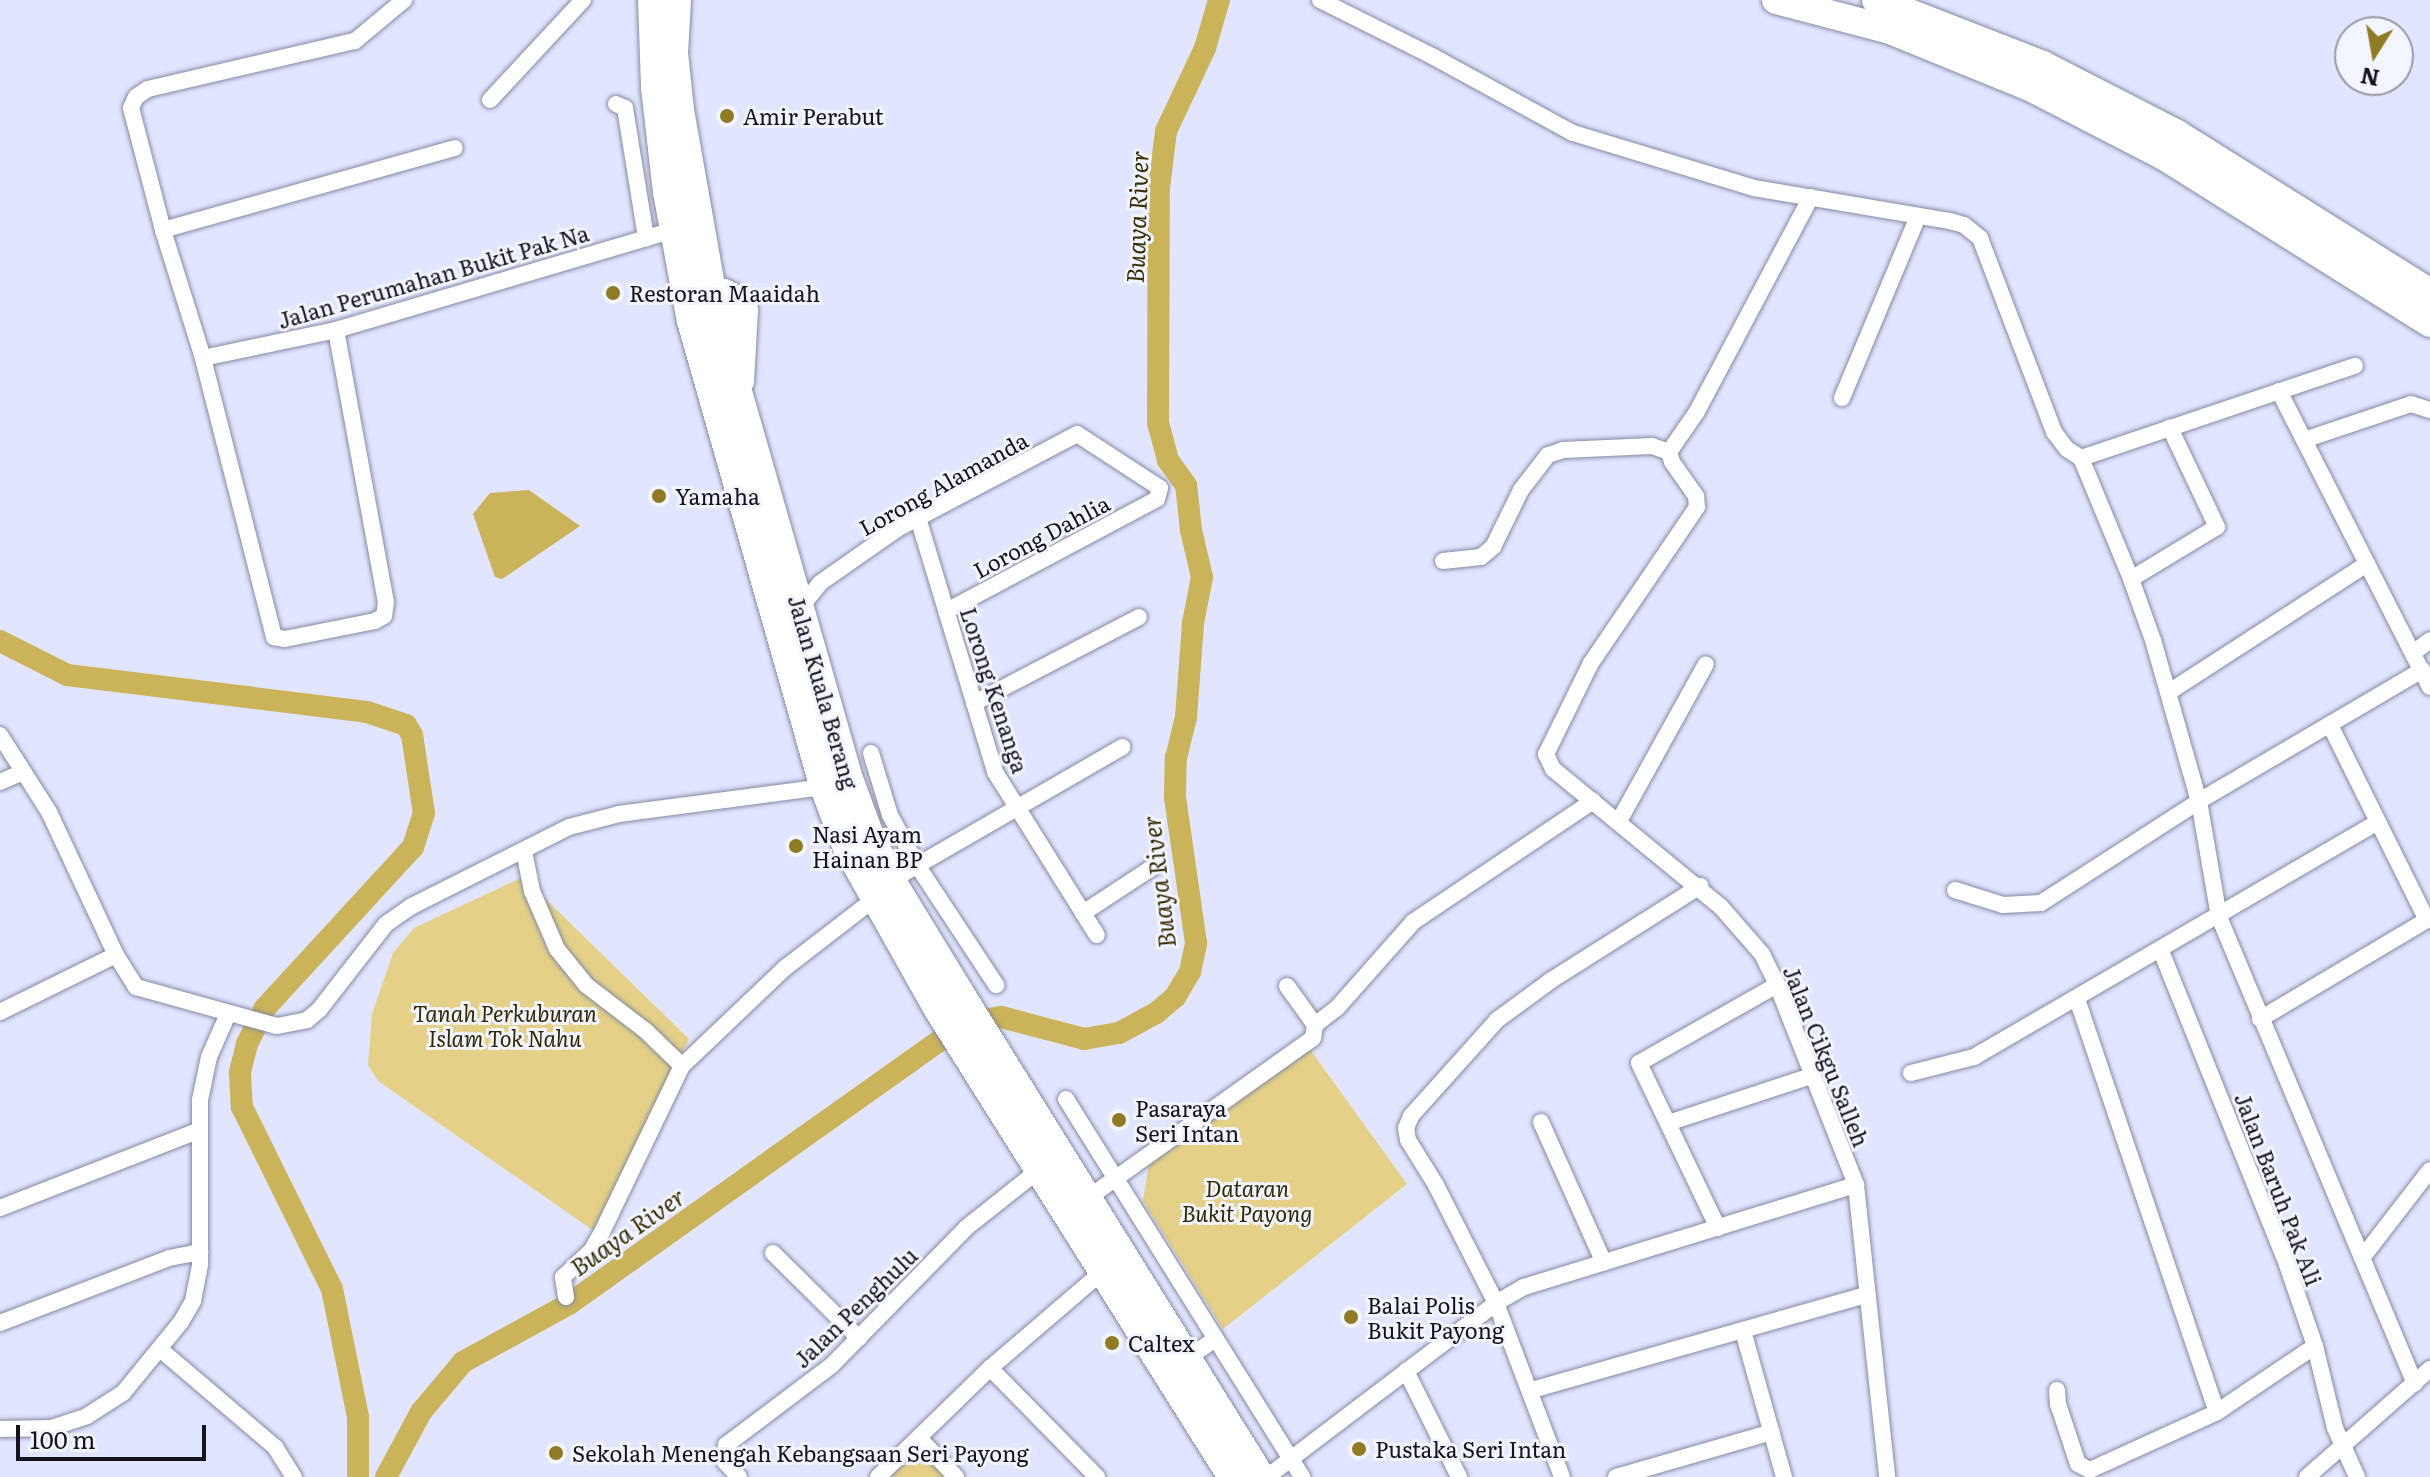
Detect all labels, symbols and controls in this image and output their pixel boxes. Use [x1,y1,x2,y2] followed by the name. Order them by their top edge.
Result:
[2334,16,2414,96] north arrow
[2357,60,2382,96] text: N
[743,103,884,129] place label: Amir Perabut
[718,107,736,125] marker: Amir Perabut
[1119,150,1153,284] water label: Buaya River
[274,219,592,333] street label: Jalan Perumahan Bukit Pak Na
[629,280,820,306] place label: Restoran Maaidah
[604,284,622,302] marker: Restoran Maaidah
[854,426,1032,540] street label: Lorong Alamanda
[675,483,760,509] place label: Yamaha
[650,487,668,505] marker: Yamaha
[968,489,1114,583] street label: Lorong Dahlia
[784,592,864,792] street label: Jalan Kuala Berang
[956,604,1034,776] street label: Lorong Kenanga
[1136,814,1180,950] water label: Buaya River
[812,820,923,872] place label: Nasi Ayam Hainan BP
[787,837,805,855] marker: Nasi Ayam Hainan BP
[1779,962,1875,1150] street label: Jalan Cikgu Salleh
[413,999,597,1050] park label: Tanah Perkuburan Islam Tok Nahu
[2230,1089,2328,1289] street label: Jalan Baruh Pak Ali
[1135,1094,1239,1146] place label: Pasaraya Seri Intan
[1110,1111,1128,1129] marker: Pasaraya Seri Intan
[1182,1174,1312,1226] park label: Dataran Bukit Payong
[564,1181,690,1281] water label: Buaya River
[788,1242,922,1372] street label: Jalan Penghulu
[1367,1291,1504,1342] place label: Balai Polis Bukit Payong
[1342,1308,1360,1326] marker: Balai Polis Bukit Payong
[1128,1330,1195,1356] place label: Caltex
[1103,1334,1121,1352] marker: Caltex
[20,1409,210,1459] scale bar
[30,1421,96,1456] text: 100 m
[1375,1436,1566,1462] place label: Pustaka Seri Intan
[572,1440,1029,1466] place label: Sekolah Menengah Kebangsaan Seri Payong
[1350,1440,1368,1458] marker: Pustaka Seri Intan
[547,1444,565,1462] marker: Sekolah Menengah Kebangsaan Seri Payong

